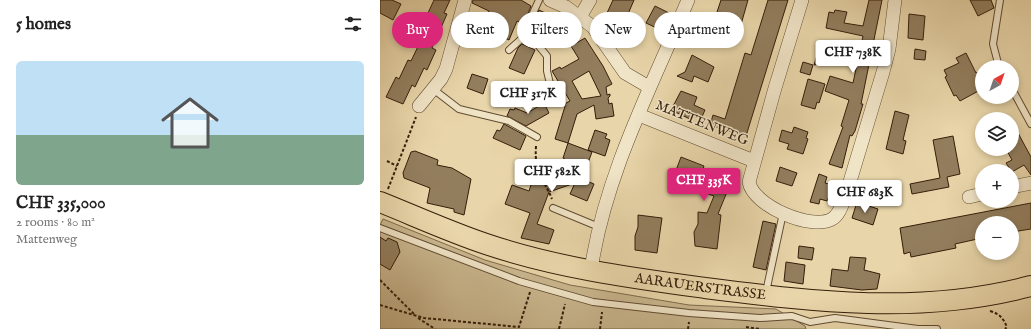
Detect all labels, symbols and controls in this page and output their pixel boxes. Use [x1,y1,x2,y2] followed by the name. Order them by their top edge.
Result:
[392,12,443,48] chip: Buy
[451,12,509,48] chip: Rent
[517,12,582,48] chip: Filters
[590,12,646,48] chip: New
[654,12,744,48] chip: Apartment
[342,13,364,35] icon: filters
[16,14,71,35] text: 5 homes
[812,40,894,74] pin: CHF 738K
[825,44,881,61] text: CHF 738K
[975,60,1019,104] north arrow
[975,60,1019,260] map controls
[487,81,569,115] pin: CHF 317K
[500,85,556,102] text: CHF 317K
[154,87,226,159] icon: home
[653,96,752,150] street label: MATTENWEG
[975,112,1019,156] button: layers
[511,159,593,193] pin: CHF 582K
[524,163,580,180] text: CHF 582K
[975,164,1019,208] button: +
[663,168,745,202] pin: CHF 335K
[676,172,732,189] text: CHF 335K
[824,180,906,214] pin: CHF 683K
[837,184,893,201] text: CHF 683K
[16,193,106,214] text: CHF 335,000
[16,214,95,231] text: 2 rooms · 80 m²
[975,216,1019,260] button: −
[16,231,77,248] text: Mattenweg
[633,269,767,304] street label: AARAUERSTRASSE

